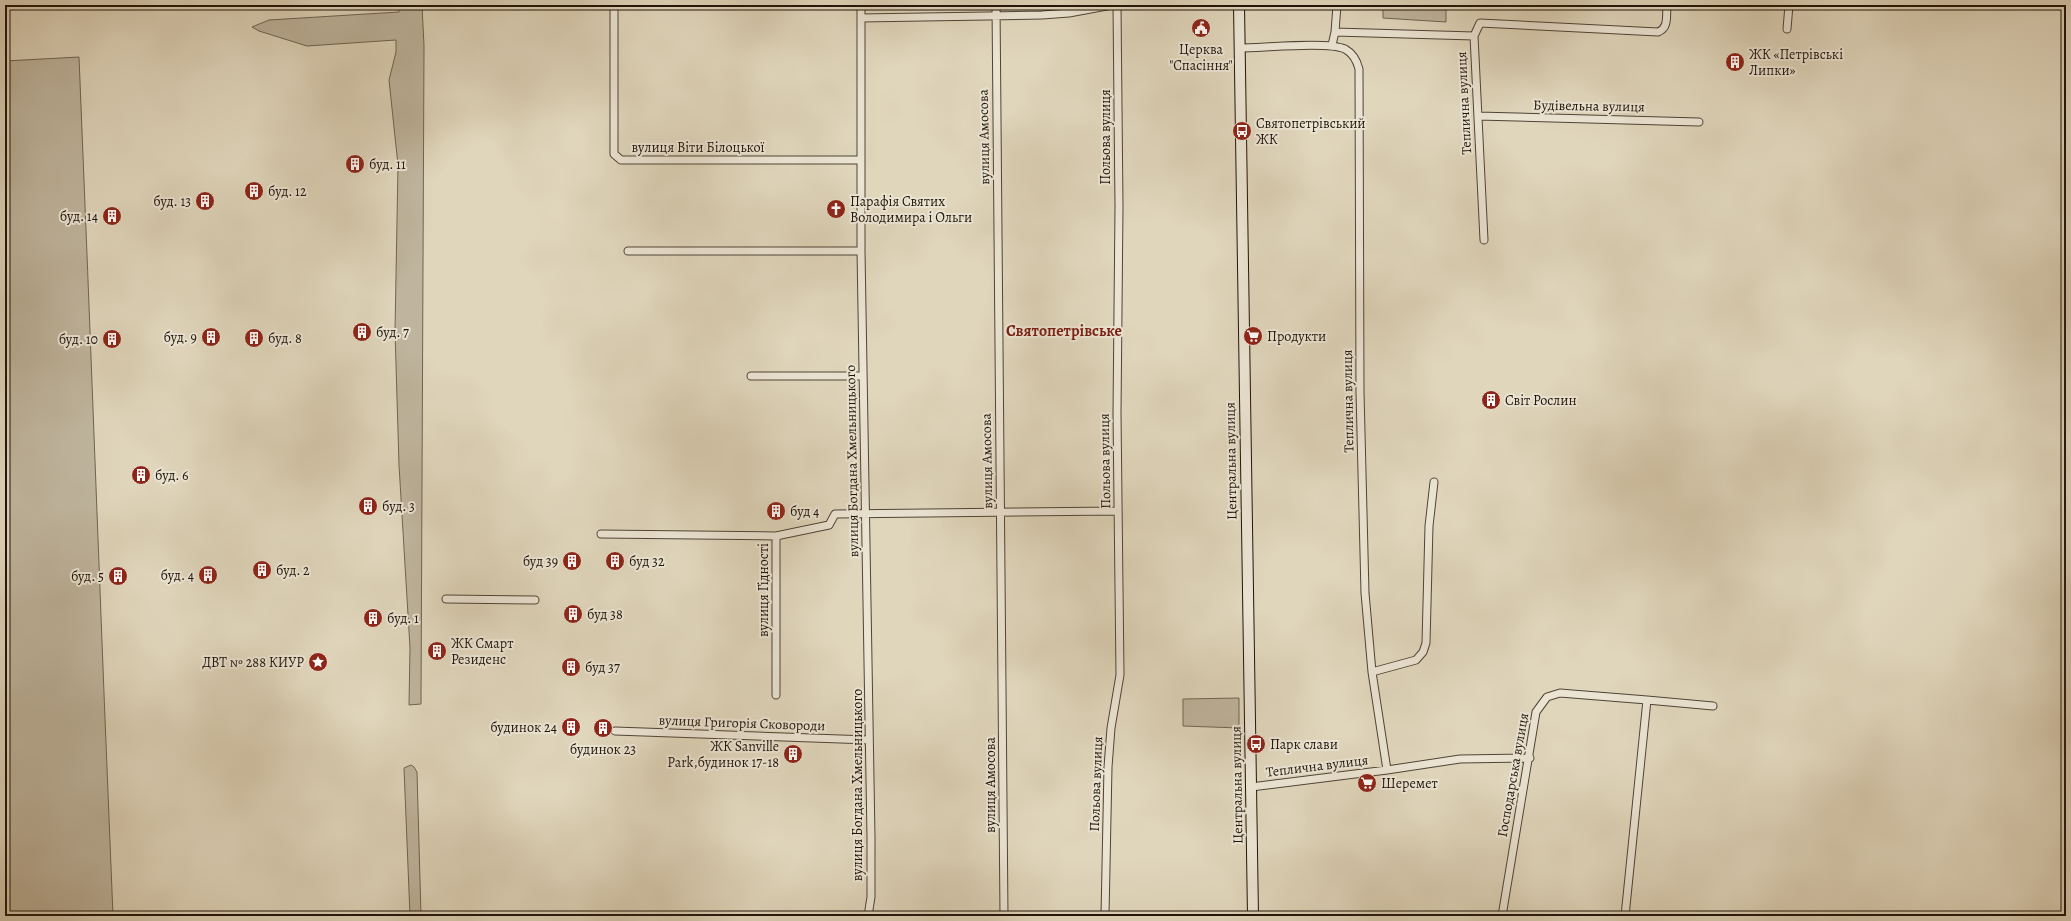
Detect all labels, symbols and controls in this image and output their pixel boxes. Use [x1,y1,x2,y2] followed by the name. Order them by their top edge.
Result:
[1190,17,1212,39] public building icon: Церква "Спасіння"
[1169,40,1233,75] place label: Церква "Спасіння"
[1749,45,1843,80] place label: ЖК «Петрівські Липки»
[1452,51,1476,155] street label: Теплична вулиця
[1724,51,1746,73] building icon: ЖК «Петрівські Липки»
[974,88,994,185] street label: вулиця Амосова
[1096,89,1115,185] street label: Польова вулиця
[1533,96,1645,116] street label: Будівельна вулиця
[1256,114,1366,149] place label: Святопетрівський ЖК
[1231,120,1253,142] bus stop icon: Святопетрівський ЖК
[631,138,765,157] street label: вулиця Віти Білоцької
[344,153,366,175] building icon: буд. 11
[369,155,406,174] place label: буд. 11
[243,180,265,202] building icon: буд. 12
[268,182,307,201] place label: буд. 12
[194,190,216,212] building icon: буд. 13
[153,192,191,211] place label: буд. 13
[850,192,972,227] place label: Парафія Святих Володимира і Ольги
[825,198,847,220] church icon: Парафія Святих Володимира і Ольги
[101,205,123,227] building icon: буд. 14
[60,207,98,226] place label: буд. 14
[1006,320,1122,342] district label: Святопетрівське
[351,321,373,343] building icon: буд. 7
[376,323,409,342] place label: буд. 7
[1242,325,1264,347] supermarket icon: Продукти
[200,326,222,348] building icon: буд. 9
[243,327,265,349] building icon: буд. 8
[1267,327,1326,346] place label: Продукти
[101,328,123,350] building icon: буд. 10
[164,328,197,347] place label: буд. 9
[268,329,302,348] place label: буд. 8
[59,330,98,349] place label: буд. 10
[1338,349,1358,453] street label: Теплична вулиця
[841,364,863,558] street label: вулиця Богдана Хмельницького
[1480,389,1502,411] building icon: Світ Рослин
[1505,391,1577,410] place label: Світ Рослин
[1220,402,1242,520] street label: Центральна вулиця
[977,412,997,509] street label: вулиця Амосова
[1095,413,1115,509] street label: Польова вулиця
[130,464,152,486] building icon: буд. 6
[155,466,189,485] place label: буд. 6
[357,495,379,517] building icon: буд. 3
[382,497,415,516] place label: буд. 3
[765,500,787,522] building icon: буд 4
[790,502,819,521] place label: буд 4
[754,543,773,637] street label: вулиця Гідності
[561,550,583,572] building icon: буд 39
[604,550,626,572] building icon: буд 32
[523,552,558,571] place label: буд 39
[629,552,665,571] place label: буд 32
[251,559,273,581] building icon: буд. 2
[276,561,310,580] place label: буд. 2
[197,564,219,586] building icon: буд. 4
[107,565,129,587] building icon: буд. 5
[161,566,194,585] place label: буд. 4
[71,567,104,586] place label: буд. 5
[562,603,584,625] building icon: буд 38
[587,605,623,624] place label: буд 38
[362,607,384,629] building icon: буд. 1
[387,609,419,628] place label: буд. 1
[451,634,513,669] place label: ЖК Смарт Резиденс
[426,640,448,662] building icon: ЖК Смарт Резиденс
[307,651,329,673] place icon: ДВТ № 288 КИУР
[202,653,304,672] place label: ДВТ № 288 КИУР
[560,656,582,678] building icon: буд 37
[585,658,620,677] place label: буд 37
[848,689,867,881] street label: вулиця Богдана Хмельницького
[658,711,826,735] street label: вулиця Григорія Сковороди
[1493,711,1533,839] street label: Господарська вулиця
[560,716,582,738] building icon: будинок 24
[592,717,614,739] building icon: будинок 23
[490,718,557,737] place label: будинок 24
[1226,726,1248,844] street label: Центральна вулиця
[1245,733,1267,755] bus stop icon: Парк слави
[1270,735,1338,754] place label: Парк слави
[1085,736,1107,832] street label: Польова вулиця
[667,737,779,772] place label: ЖК Sanville Park,будинок 17-18
[981,737,1000,833] street label: вулиця Амосова
[570,740,636,759] place label: будинок 23
[782,743,804,765] building icon: ЖК Sanville Park,будинок 17-18
[1265,750,1370,782] street label: Теплична вулиця
[1356,772,1378,794] supermarket icon: Шеремет
[1381,774,1438,793] place label: Шеремет

